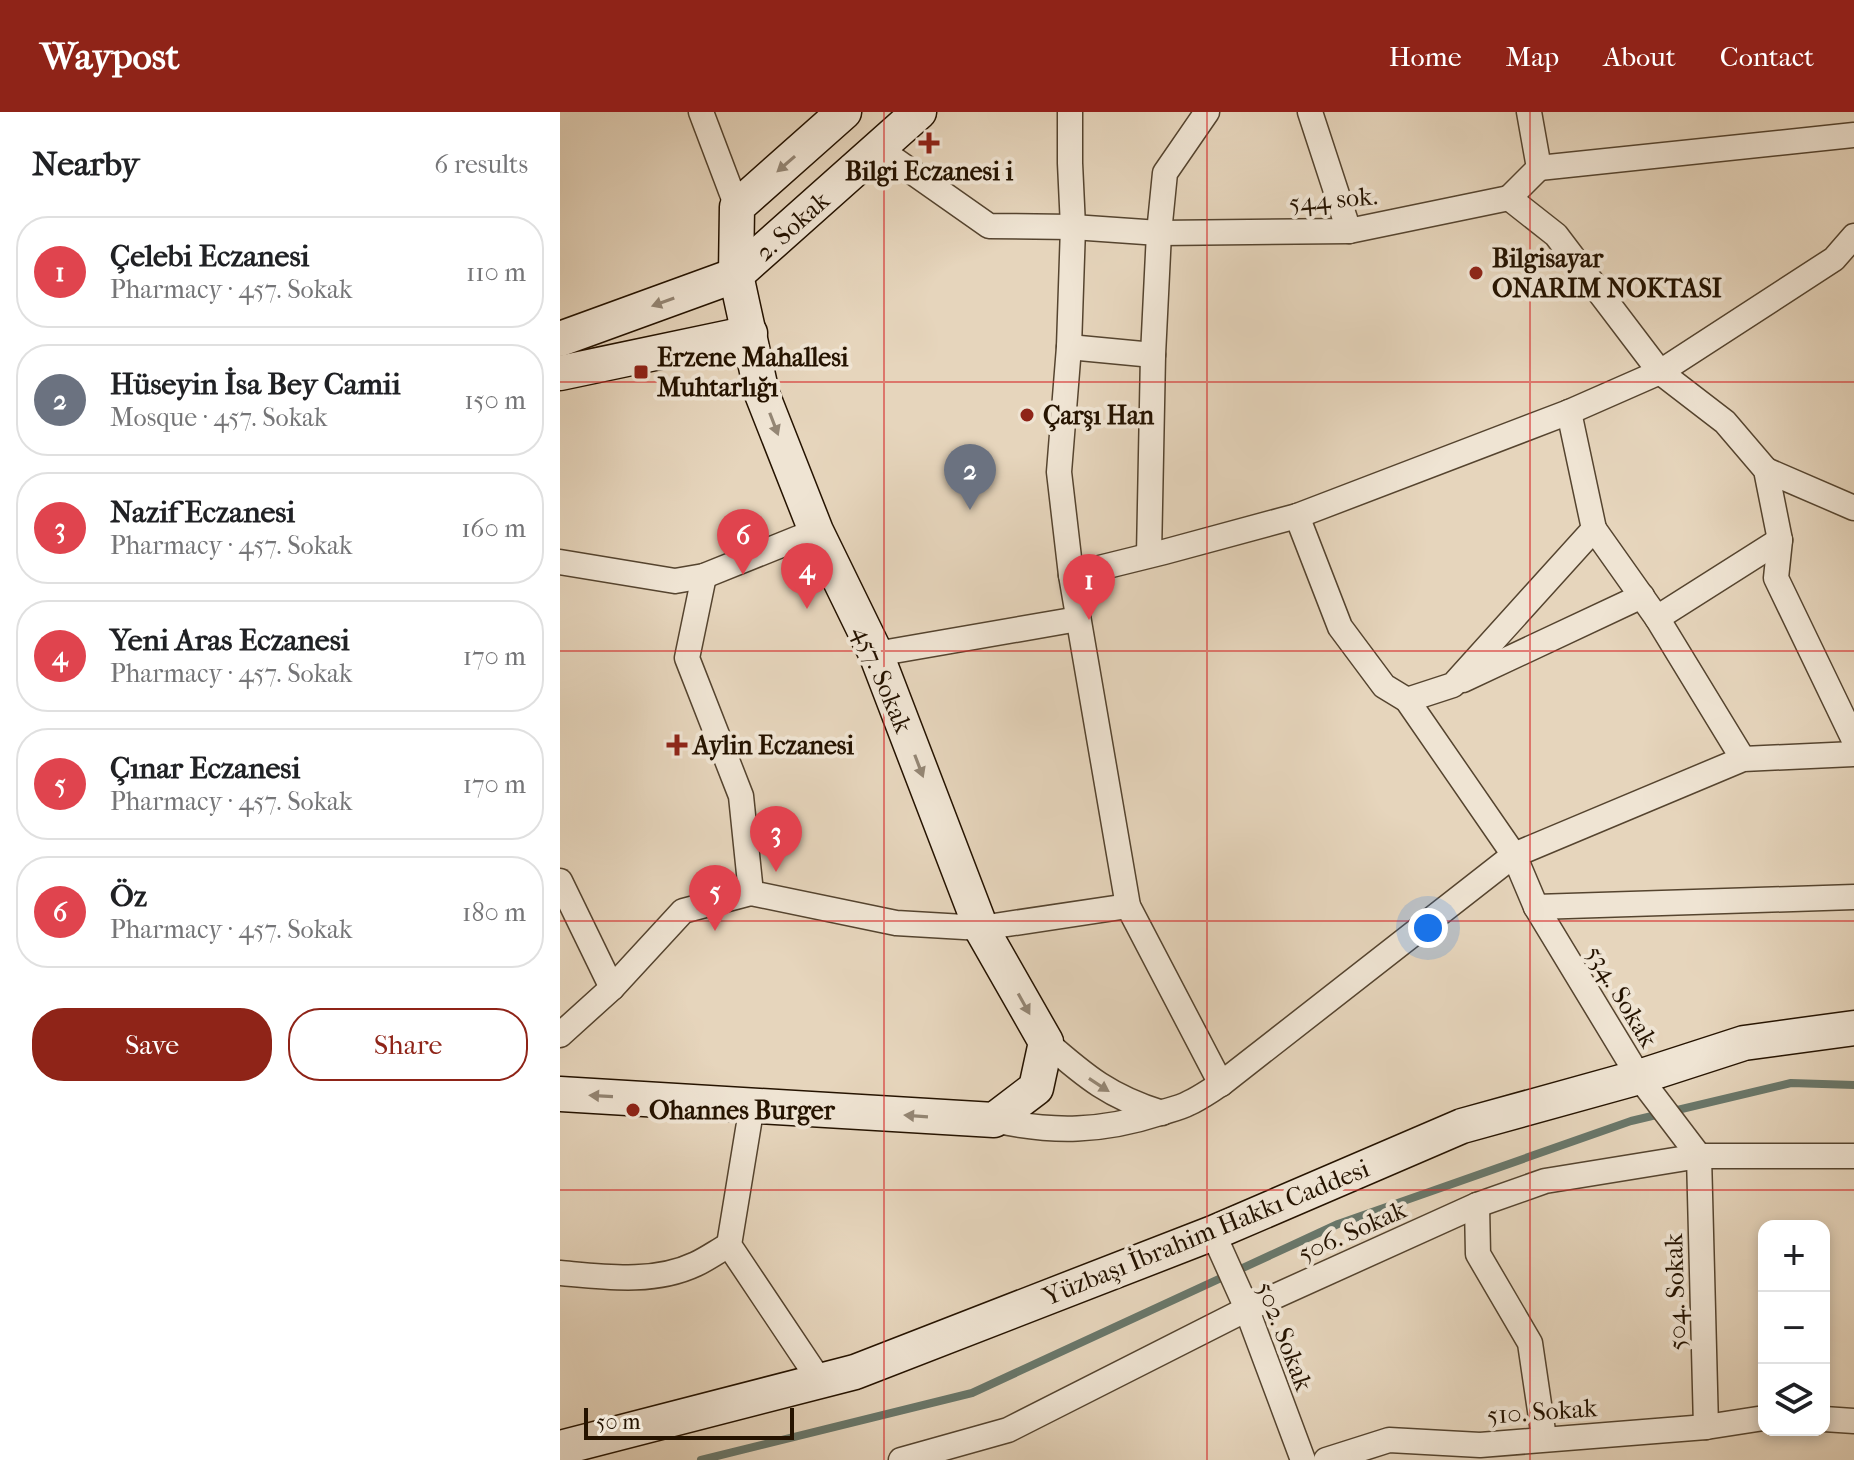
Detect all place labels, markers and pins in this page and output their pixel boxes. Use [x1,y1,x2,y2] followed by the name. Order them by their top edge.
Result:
[920,134,938,152] marker: Bilgi Eczanesi i
[845,156,1013,187] place label: Bilgi Eczanesi i
[1492,243,1722,304] place label: Bilgisayar ONARIM NOKTASI
[1467,264,1485,282] marker: Bilgisayar ONARIM NOKTASI
[657,342,849,403] place label: Erzene Mahallesi Muhtarlığı
[632,363,650,381] marker: Erzene Mahallesi Muhtarlığı
[1043,400,1155,432] place label: Çarşı Han
[1018,406,1036,424] marker: Çarşı Han
[944,444,996,510] pin: 2
[717,509,769,575] pin: 6
[781,543,833,609] pin: 4
[1063,554,1115,620] pin: 1
[691,730,854,761] place label: Aylin Eczanesi
[668,736,686,754] marker: Aylin Eczanesi
[750,806,802,872] pin: 3
[689,865,741,931] pin: 5
[649,1095,836,1126] place label: Ohannes Burger
[624,1101,642,1119] marker: Ohannes Burger

